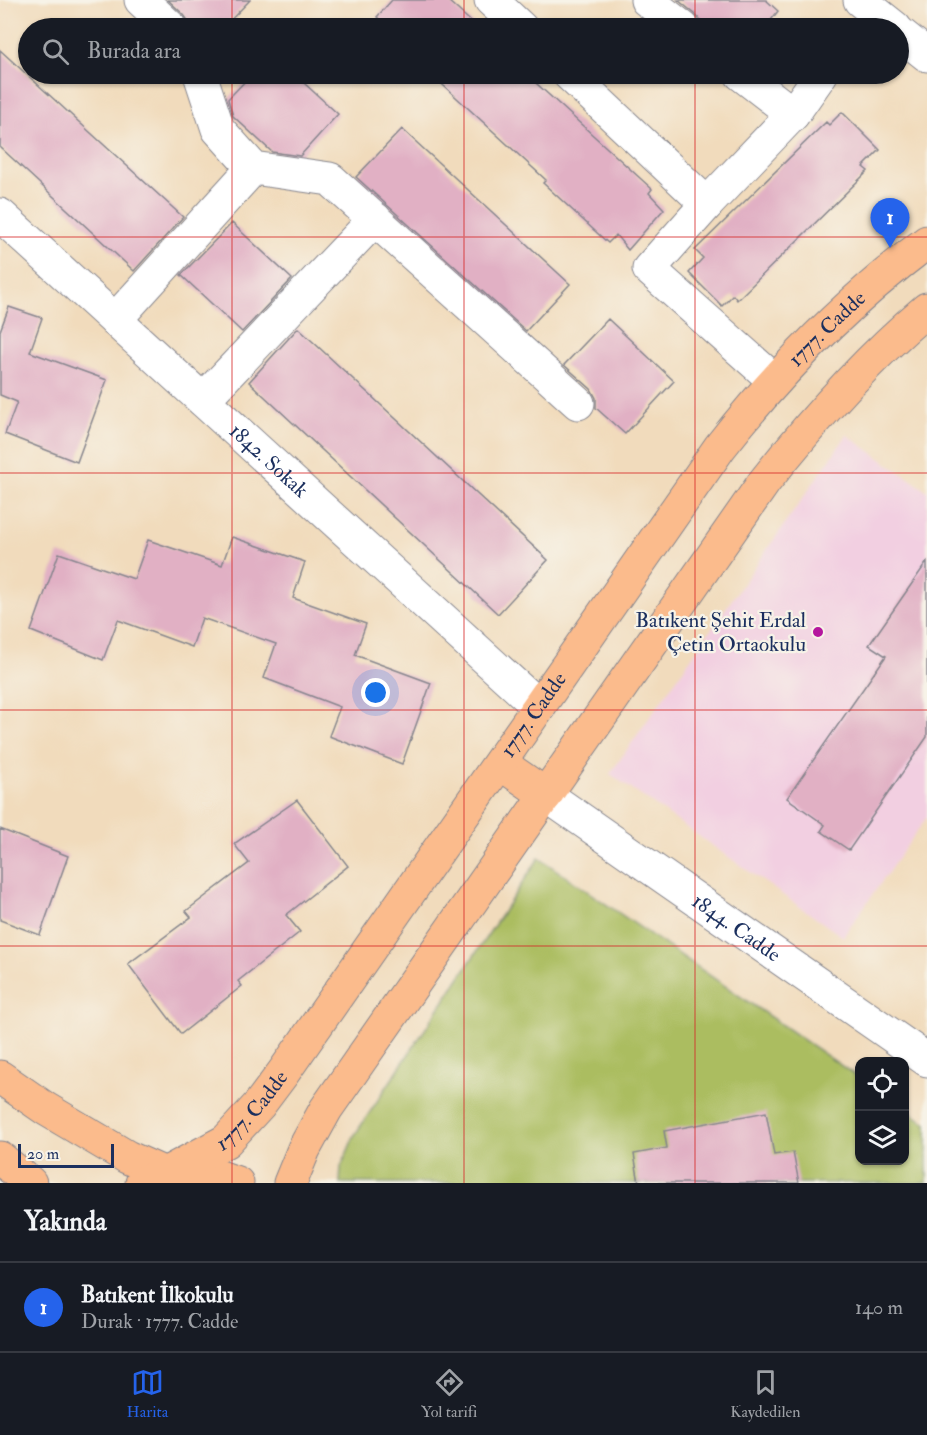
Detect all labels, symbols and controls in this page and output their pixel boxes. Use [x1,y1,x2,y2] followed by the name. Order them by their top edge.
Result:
[18,18,909,84] search box
[39,35,72,68] icon: search
[87,37,181,65] text: Burada ara
[870,198,910,248] pin: 1
[783,285,872,373] street label: 1777. Cadde
[223,418,314,504] street label: 1842. Sokak
[635,607,807,658] place label: Batıkent Şehit Erdal Çetin Ortaokulu
[811,625,825,639] marker: Batıkent Şehit Erdal Çetin Ortaokulu
[495,667,573,763] street label: 1777. Cadde
[361,678,390,707] your location
[686,888,786,968] street label: 1844. Cadde
[855,1057,909,1165] map controls
[855,1057,909,1111] button: locate
[212,1065,294,1158] street label: 1777. Cadde
[855,1111,909,1165] button: layers
[18,1141,114,1168] scale bar
[27,1144,59,1164] text: 20 m
[24,1206,106,1238] text: Yakında
[81,1281,234,1309] text: Batıkent İlkokulu
[40,1295,47,1320] text: 1
[855,1295,903,1320] text: 140 m
[81,1309,238,1334] text: Durak · 1777. Cadde
[127,1366,168,1422] tab: Harita
[421,1366,477,1422] tab: Yol tarifi
[730,1366,800,1422] tab: Kaydedilen

